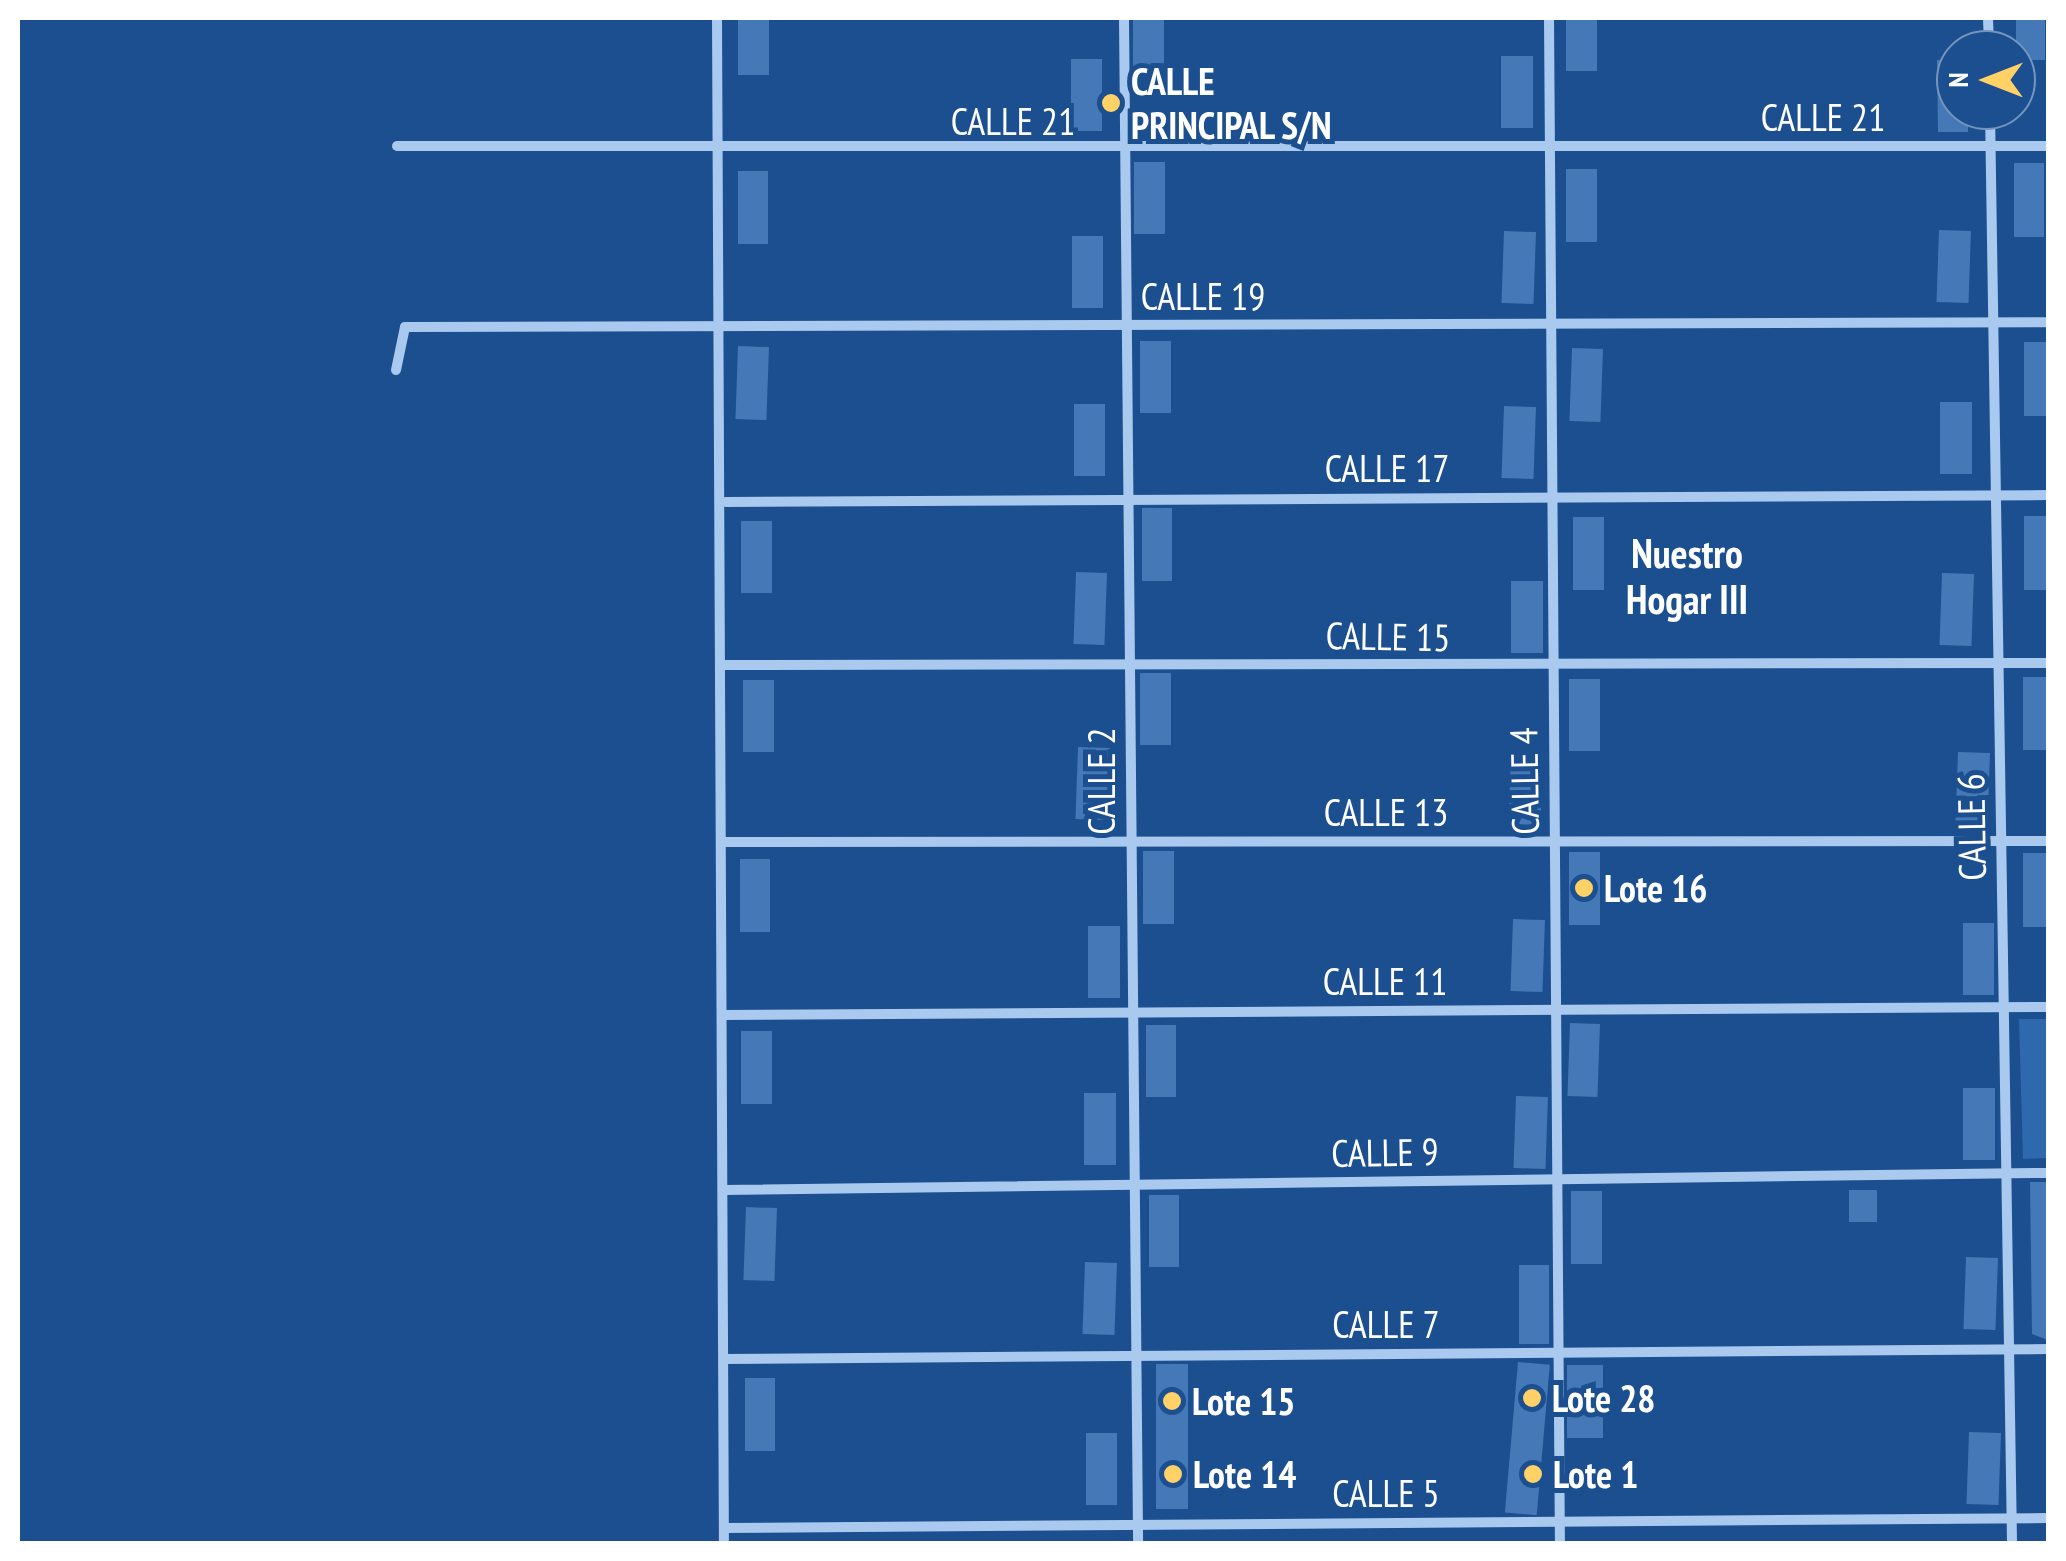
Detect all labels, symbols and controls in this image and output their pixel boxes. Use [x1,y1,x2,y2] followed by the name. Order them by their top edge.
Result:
[1936,30,2036,130] north arrow
[1131,58,1333,147] place label: CALLE PRINCIPAL S/N
[1939,72,1976,88] text: N
[1100,92,1122,114] marker: CALLE PRINCIPAL S/N
[1761,94,1885,140] street label: CALLE 21
[951,98,1075,144] street label: CALLE 21
[1141,273,1265,319] street label: CALLE 19
[1325,445,1449,491] street label: CALLE 17
[1626,529,1748,623] district label: Nuestro Hogar III
[1325,612,1451,660] street label: CALLE 15
[1078,727,1124,835] street label: CALLE 2
[1500,727,1548,835] street label: CALLE 4
[1947,773,1995,881] street label: CALLE 6
[1324,789,1448,835] street label: CALLE 13
[1604,865,1707,911] place label: Lote 16
[1573,877,1595,899] marker: Lote 16
[1323,958,1447,1004] street label: CALLE 11
[1331,1128,1439,1176] street label: CALLE 9
[1332,1301,1440,1347] street label: CALLE 7
[1552,1375,1655,1421] place label: Lote 28
[1192,1378,1295,1424] place label: Lote 15
[1521,1387,1543,1409] marker: Lote 28
[1161,1390,1183,1412] marker: Lote 15
[1193,1451,1296,1497] place label: Lote 14
[1553,1451,1638,1497] place label: Lote 1
[1162,1463,1184,1485] marker: Lote 14
[1522,1463,1544,1485] marker: Lote 1
[1332,1470,1440,1516] street label: CALLE 5

